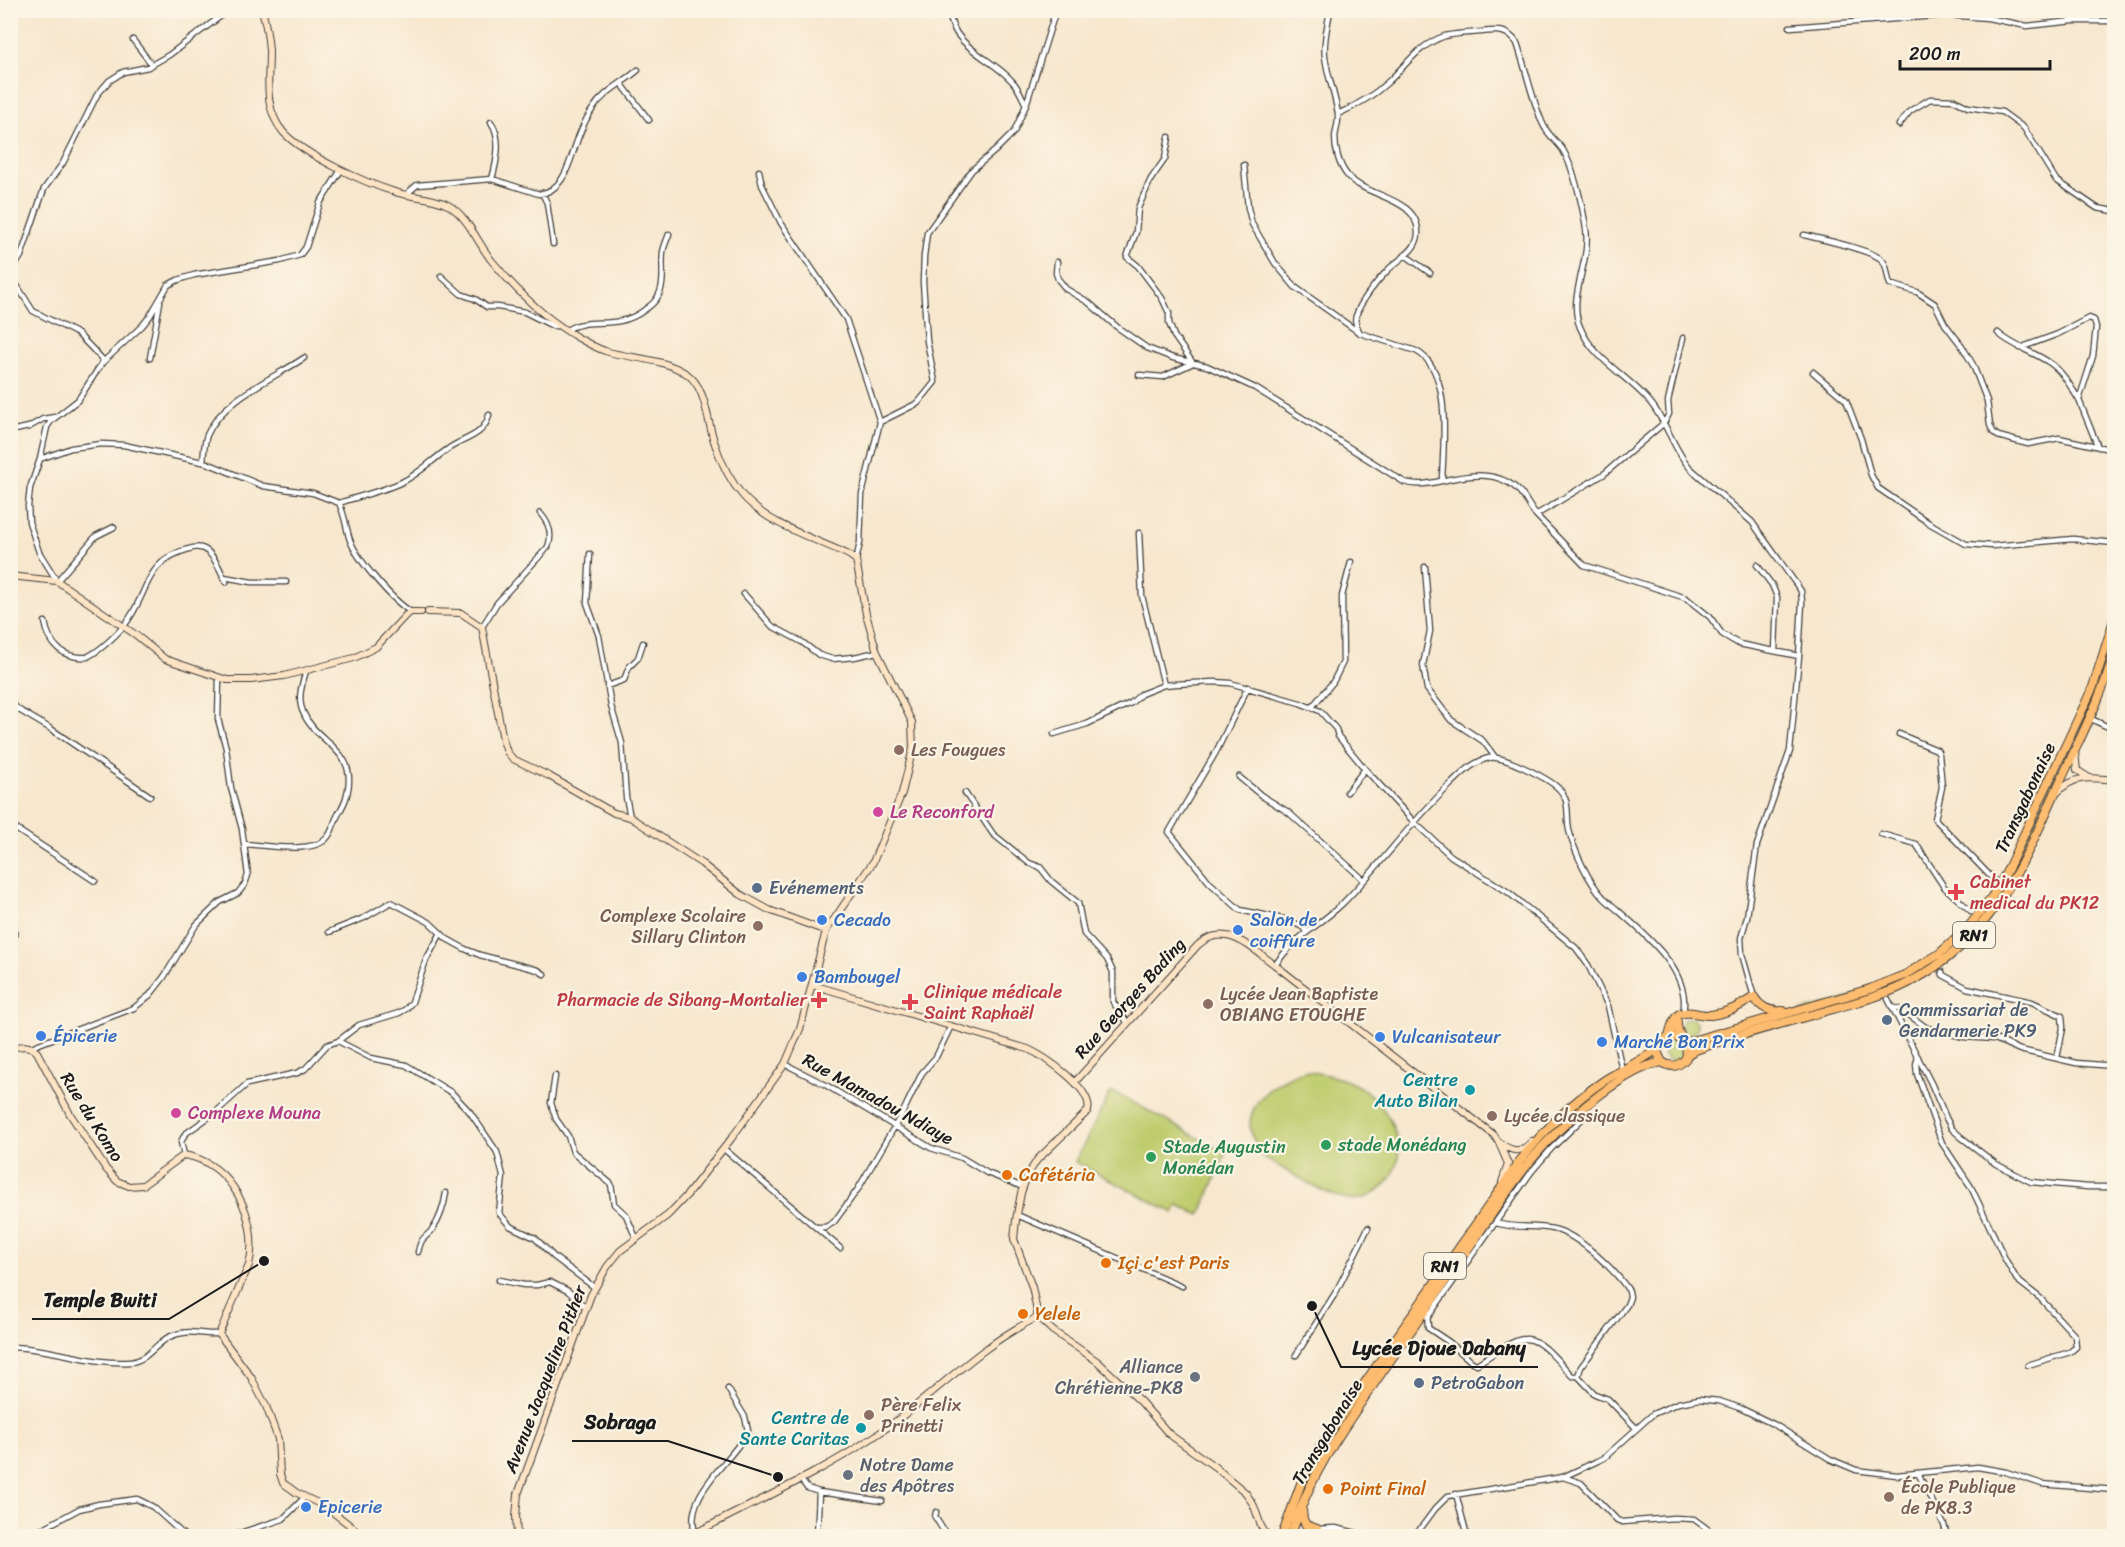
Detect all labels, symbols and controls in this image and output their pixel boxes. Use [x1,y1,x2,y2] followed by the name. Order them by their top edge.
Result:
[1900,33,2050,71] scale bar
[1909,38,1961,70] text: 200 m
[911,734,1006,766] place label: Les Fougues
[1985,737,2065,859] street label: Transgabonaise
[892,743,906,757] marker: Les Fougues
[890,796,995,828] place label: Le Reconford
[871,805,885,819] marker: Le Reconford
[1970,866,2099,919] place label: Cabinet medical du PK12
[769,872,864,904] place label: Evénements
[750,881,764,895] marker: Evénements
[1947,883,1965,901] marker: Cabinet medical du PK12
[600,900,746,953] place label: Complexe Scolaire Sillary Clinton
[834,904,891,936] place label: Cecado
[1250,904,1317,957] place label: Salon de coiffure
[815,913,829,927] marker: Cecado
[751,919,765,933] marker: Complexe Scolaire Sillary Clinton
[1953,922,1995,948] road number: RN1
[1231,923,1245,937] marker: Salon de coiffure
[1066,930,1194,1066] street label: Rue Georges Bading
[814,961,901,993] place label: Bambougel
[795,970,809,984] marker: Bambougel
[924,976,1062,1029] place label: Clinique médicale Saint Raphaël
[1220,978,1378,1031] place label: Lycée Jean Baptiste OBIANG ETOUGHE
[557,984,809,1016] place label: Pharmacie de Sibang-Montalier
[812,993,826,1007] marker: Pharmacie de Sibang-Montalier
[901,993,919,1011] marker: Clinique médicale Saint Raphaël
[1899,994,2037,1047] place label: Commissariat de Gendarmerie PK9
[1201,997,1215,1011] marker: Lycée Jean Baptiste OBIANG ETOUGHE
[1880,1013,1894,1027] marker: Commissariat de Gendarmerie PK9
[53,1020,117,1052] place label: Épicerie
[1392,1021,1502,1053] place label: Vulcanisateur
[1614,1026,1745,1058] place label: Marché Bon Prix
[34,1029,48,1043] marker: Épicerie
[1373,1030,1387,1044] marker: Vulcanisateur
[1595,1035,1609,1049] marker: Marché Bon Prix
[796,1044,960,1154] street label: Rue Mamadou Ndiaye
[1374,1064,1458,1117] place label: Centre Auto Bilan
[52,1066,132,1168] street label: Rue du Komo
[1463,1083,1477,1097] marker: Centre Auto Bilan
[188,1097,321,1129] place label: Complexe Mouna
[1504,1100,1625,1132] place label: Lycée classique
[169,1106,183,1120] marker: Complexe Mouna
[1485,1109,1499,1123] marker: Lycée classique
[1337,1129,1467,1161] place label: stade Monédang
[1163,1131,1286,1184] place label: Stade Augustin Monédan
[1319,1138,1333,1152] marker: stade Monédang
[1144,1150,1158,1164] marker: Stade Augustin Monédan
[1019,1159,1095,1191] place label: Cafétéria
[1000,1168,1014,1182] marker: Cafétéria
[1117,1247,1230,1279] place label: Içi c'est Paris
[1424,1253,1466,1279] road number: RN1
[1099,1256,1113,1270] marker: Içi c'est Paris
[494,1279,596,1479] street label: Avenue Jacqueline Pither
[32,1281,169,1319] callout: Temple Bwiti
[44,1283,158,1318] text: Temple Bwiti
[1035,1298,1081,1330] place label: Yelele
[1016,1307,1030,1321] marker: Yelele
[1341,1329,1538,1367] callout: Lycée Djoue Dabany
[1352,1331,1527,1366] text: Lycée Djoue Dabany
[1055,1351,1183,1404] place label: Alliance Chrétienne-PK8
[1431,1367,1525,1399] place label: PetroGabon
[1188,1370,1202,1384] marker: Alliance Chrétienne-PK8
[1283,1372,1372,1491] street label: Transgabonaise
[1412,1376,1426,1390] marker: PetroGabon
[881,1389,962,1442] place label: Père Felix Prinetti
[739,1402,850,1455] place label: Centre de Sante Caritas
[572,1403,668,1441] callout: Sobraga
[583,1405,657,1440] text: Sobraga
[862,1408,876,1422] marker: Père Felix Prinetti
[854,1421,868,1435] marker: Centre de Sante Caritas
[860,1449,955,1502] place label: Notre Dame des Apôtres
[841,1468,855,1482] marker: Notre Dame des Apôtres
[1901,1471,2016,1524] place label: École Publique de PK8.3
[1340,1473,1427,1505] place label: Point Final
[1321,1482,1335,1496] marker: Point Final
[1882,1490,1896,1504] marker: École Publique de PK8.3
[318,1491,382,1523] place label: Epicerie
[299,1500,313,1514] marker: Epicerie

